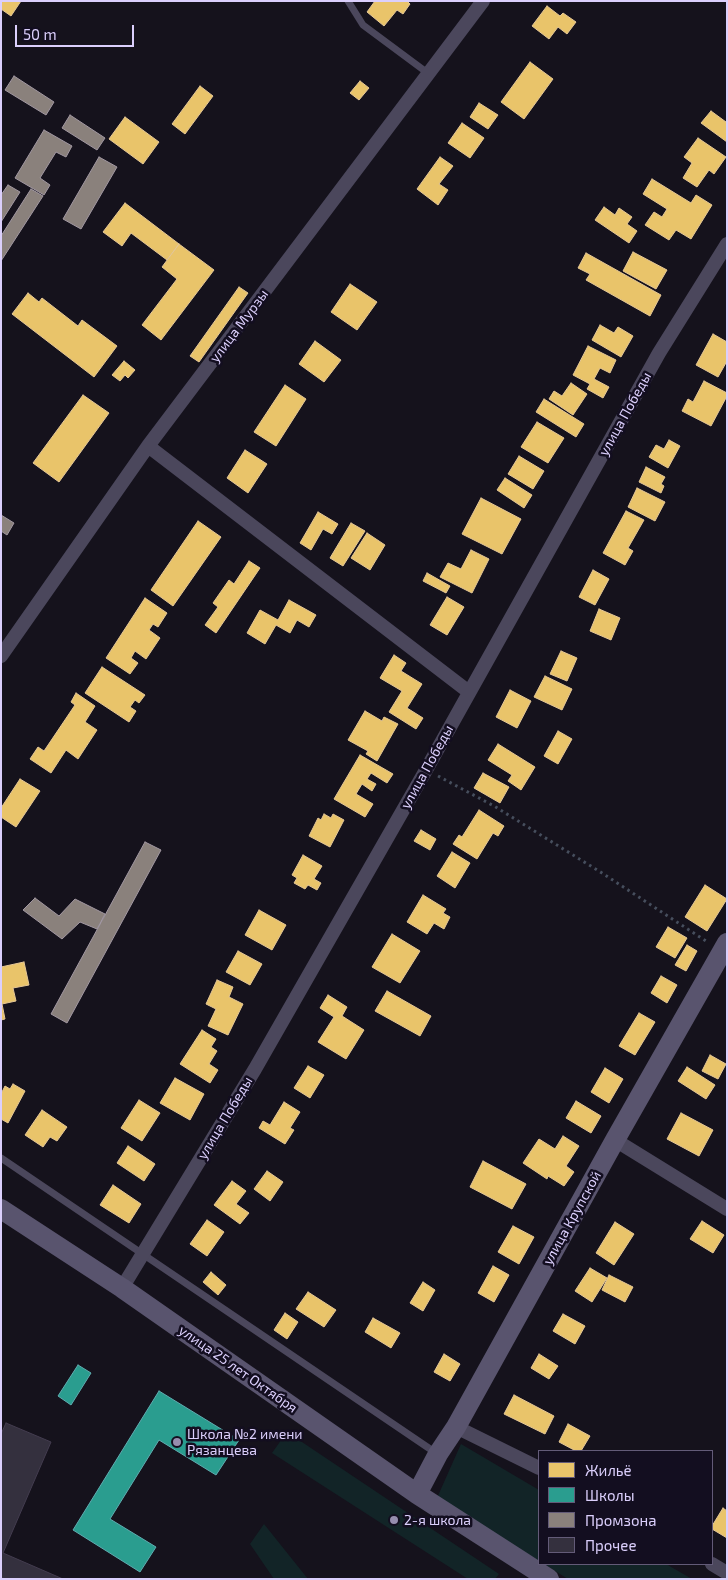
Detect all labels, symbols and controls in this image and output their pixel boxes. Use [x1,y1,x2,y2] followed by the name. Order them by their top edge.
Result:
[18,15,136,47] scale bar
[23,25,57,43] text: 50 m
[206,286,272,366] street label: улица Мурзы
[595,369,655,459] street label: улица Победы
[397,722,457,812] street label: улица Победы
[194,1074,256,1162] street label: улица Победы
[539,1168,605,1268] street label: улица Крупской
[175,1322,301,1416] street label: улица 25 лет Октября
[187,1426,303,1458] place label: Школа №2 имени Рязанцева
[171,1436,183,1448] marker: Школа №2 имени Рязанцева
[538,1450,713,1565] legend
[585,1461,632,1479] text: Жильё
[585,1486,635,1504] text: Школы
[585,1511,657,1529] text: Промзона
[404,1512,471,1528] place label: 2-я школа
[388,1514,400,1526] marker: 2-я школа
[585,1536,637,1554] text: Прочее

